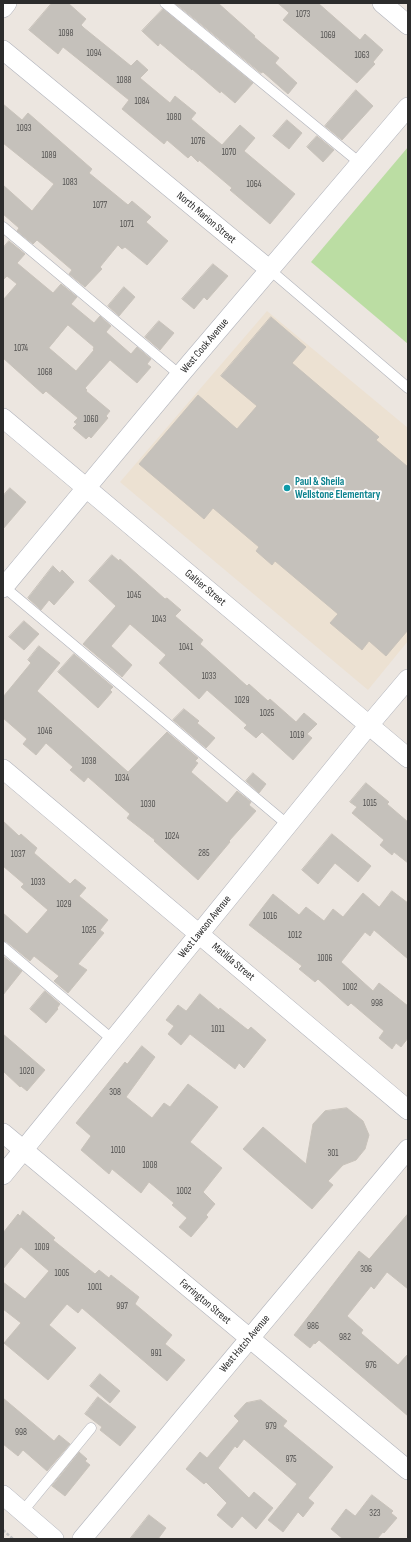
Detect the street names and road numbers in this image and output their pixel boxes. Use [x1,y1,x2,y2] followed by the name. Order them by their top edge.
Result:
[174,189,238,247] street label: North Marion Street
[178,316,232,376] street label: West Cook Avenue
[182,567,228,609] street label: Galtier Street
[176,893,234,961] street label: West Lawson Avenue
[209,940,257,984] street label: Matilda Street
[177,1277,233,1327] street label: Farrington Street
[217,1312,273,1376] street label: West Hatch Avenue

